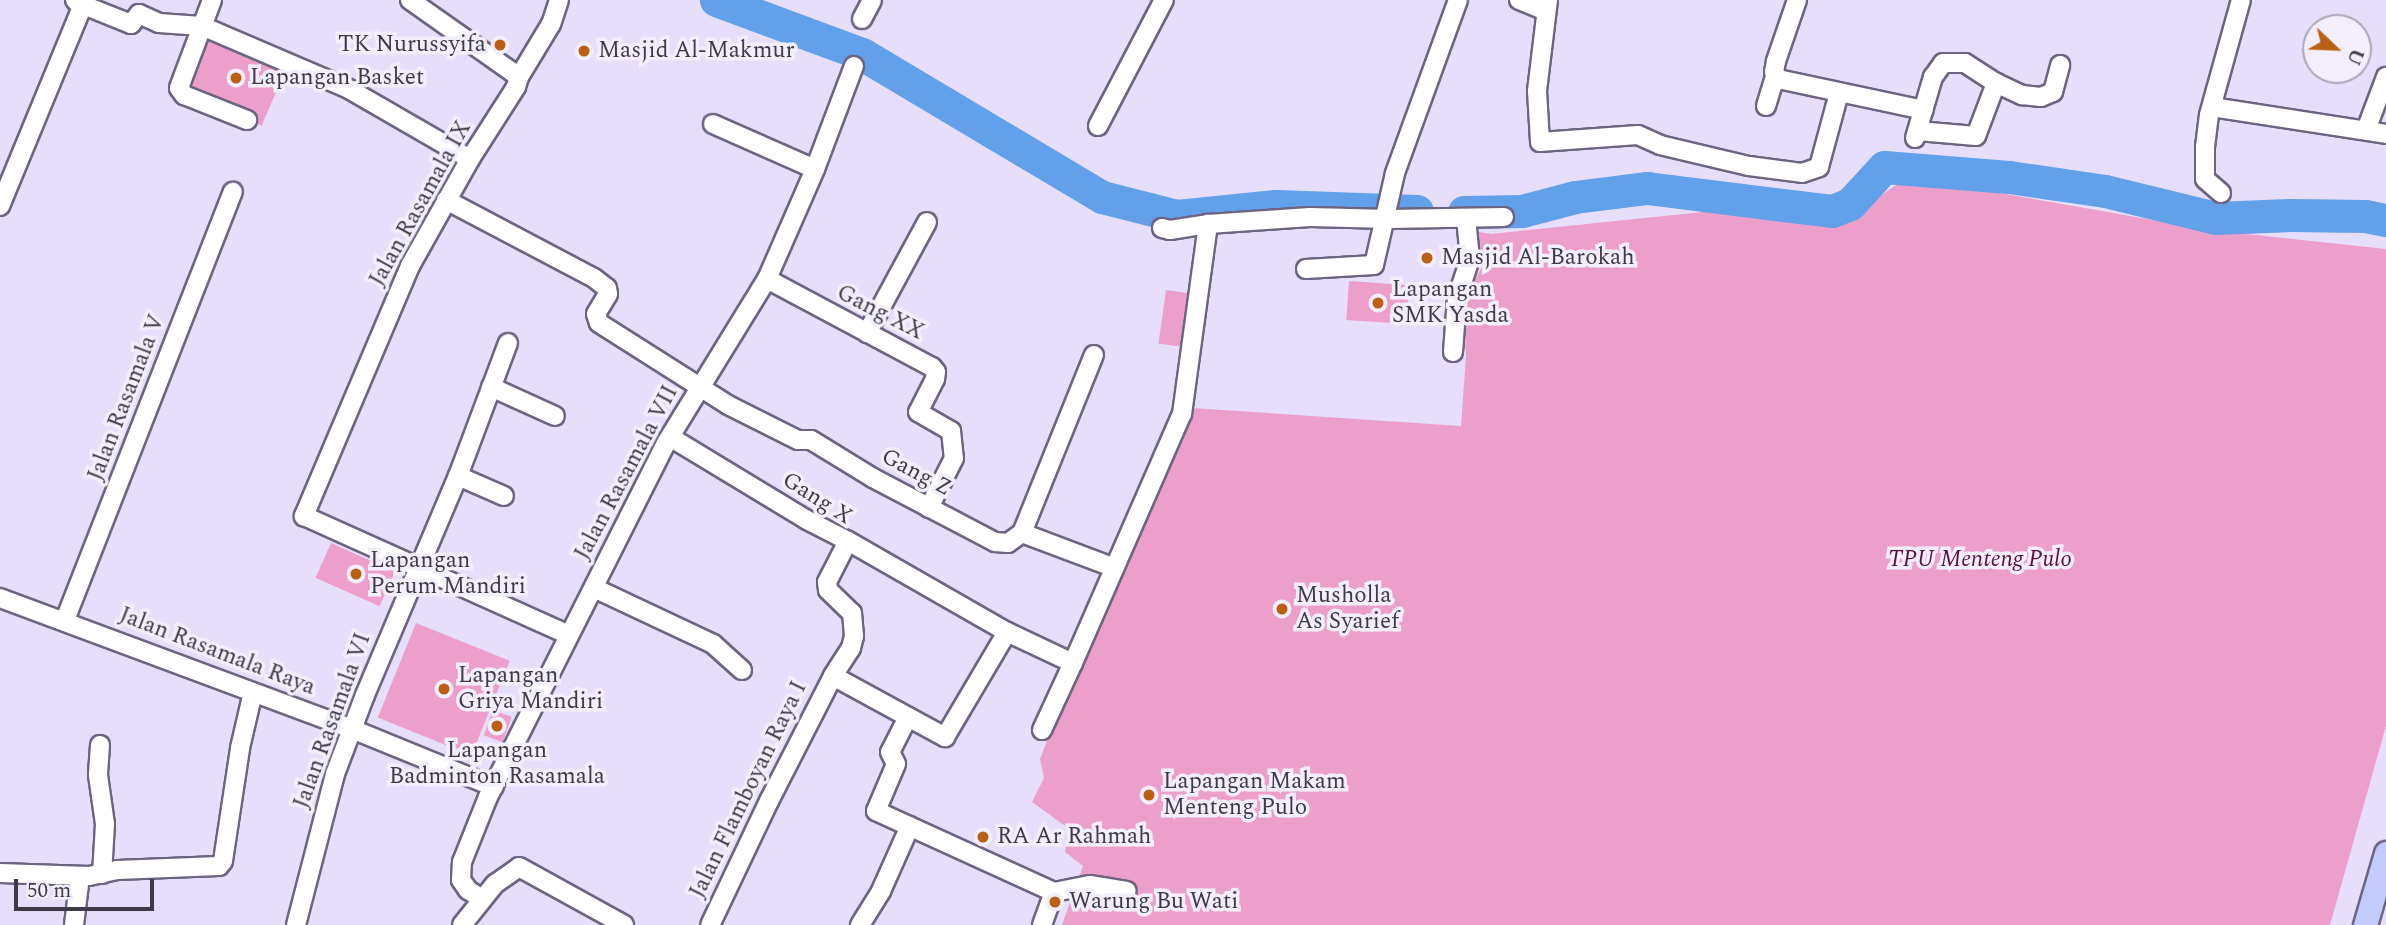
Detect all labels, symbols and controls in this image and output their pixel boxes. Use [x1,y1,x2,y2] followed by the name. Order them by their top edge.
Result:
[2302,14,2372,84] north arrow
[338,31,486,59] place label: TK Nurussyifa
[492,37,508,53] marker: TK Nurussyifa
[598,37,795,65] place label: Masjid Al-Makmur
[576,43,592,59] marker: Masjid Al-Makmur
[2338,44,2371,70] text: U
[250,64,424,92] place label: Lapangan Basket
[228,70,244,86] marker: Lapangan Basket
[364,116,478,292] street label: Jalan Rasamala IX
[1441,244,1635,272] place label: Masjid Al-Barokah
[1419,250,1435,266] marker: Masjid Al-Barokah
[1392,276,1509,330] place label: Lapangan SMK Yasda
[832,279,928,347] street label: Gang XX
[1370,295,1386,311] marker: Lapangan SMK Yasda
[83,311,171,485] street label: Jalan Rasamala V
[569,381,685,565] street label: Jalan Rasamala VII
[876,443,956,503] street label: Gang Z
[777,467,857,531] street label: Gang X
[1888,546,2072,574] park label: TPU Menteng Pulo
[370,547,526,601] place label: Lapangan Perum Mandiri
[348,566,364,582] marker: Lapangan Perum Mandiri
[1296,582,1399,636] place label: Musholla As Syarief
[1274,601,1290,617] marker: Musholla As Syarief
[115,602,319,702] street label: Jalan Rasamala Raya
[288,629,378,813] street label: Jalan Rasamala VI
[458,662,603,716] place label: Lapangan Griya Mandiri
[684,677,814,903] street label: Jalan Flamboyan Raya I
[436,681,452,697] marker: Lapangan Griya Mandiri
[489,718,505,734] marker: Lapangan Badminton Rasamala
[389,737,605,791] place label: Lapangan Badminton Rasamala
[1163,768,1346,822] place label: Lapangan Makam Menteng Pulo
[1141,787,1157,803] marker: Lapangan Makam Menteng Pulo
[997,823,1151,851] place label: RA Ar Rahmah
[975,829,991,845] marker: RA Ar Rahmah
[18,866,158,910] scale bar
[27,875,71,907] text: 50 m
[1069,888,1238,916] place label: Warung Bu Wati
[1047,894,1063,910] marker: Warung Bu Wati

